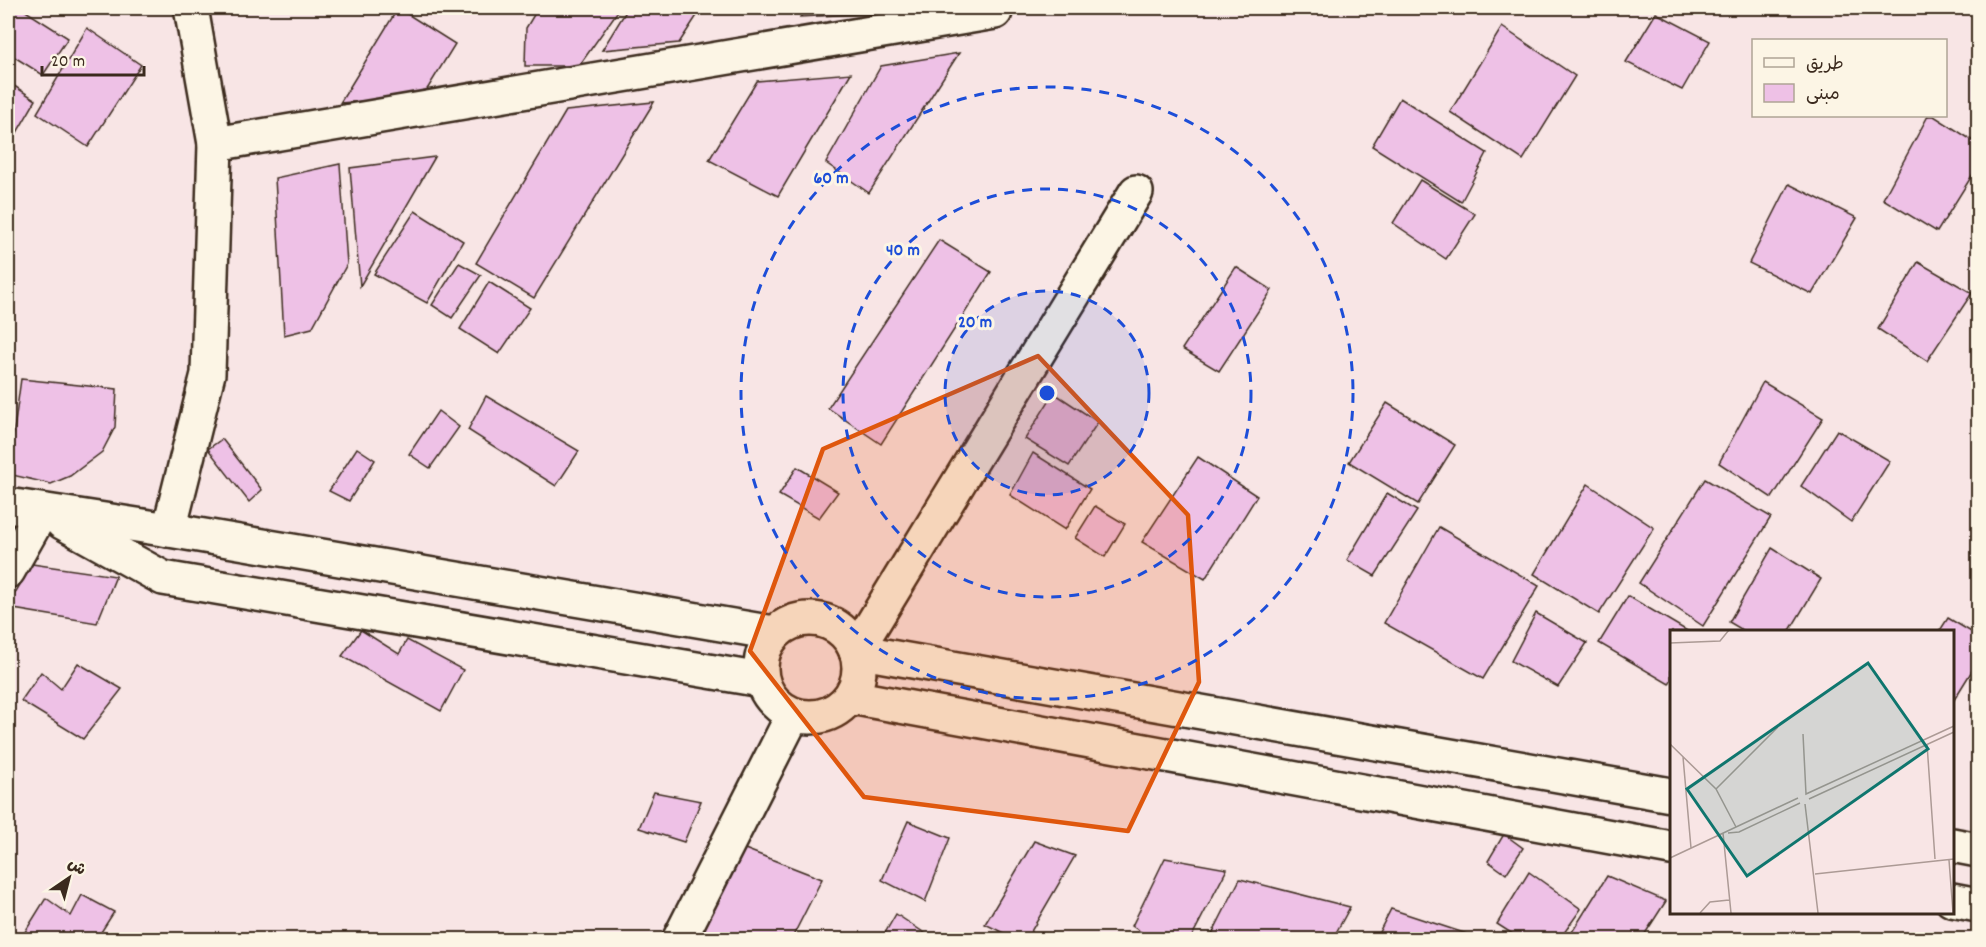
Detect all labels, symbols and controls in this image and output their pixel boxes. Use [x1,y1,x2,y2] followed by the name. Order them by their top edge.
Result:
[42,39,144,77] scale bar
[1752,39,1947,117] legend
[51,50,85,75] text: 20 m
[1806,53,1844,78] text: طريق
[1806,83,1840,108] text: مبنى
[813,167,849,192] text: 60 m
[886,239,920,264] text: 40 m
[958,311,992,336] text: 20 m
[1037,383,1057,403] centre of rings
[1670,630,1953,914] inset map
[39,848,99,908] north arrow
[62,853,90,882] text: ش

